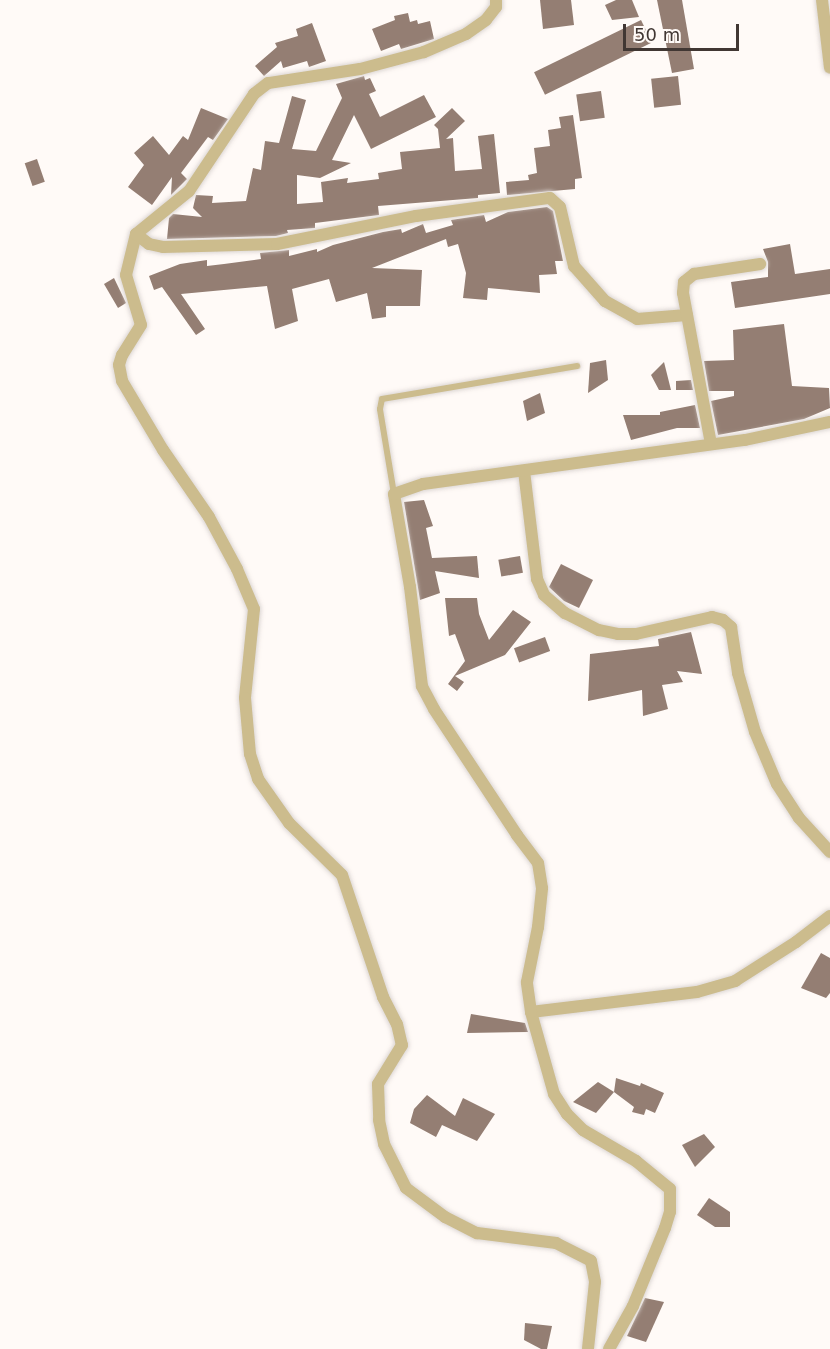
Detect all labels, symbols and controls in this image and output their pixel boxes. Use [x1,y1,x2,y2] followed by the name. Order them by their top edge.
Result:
[626,12,742,50] scale bar
[634,24,680,45] text: 50 m

